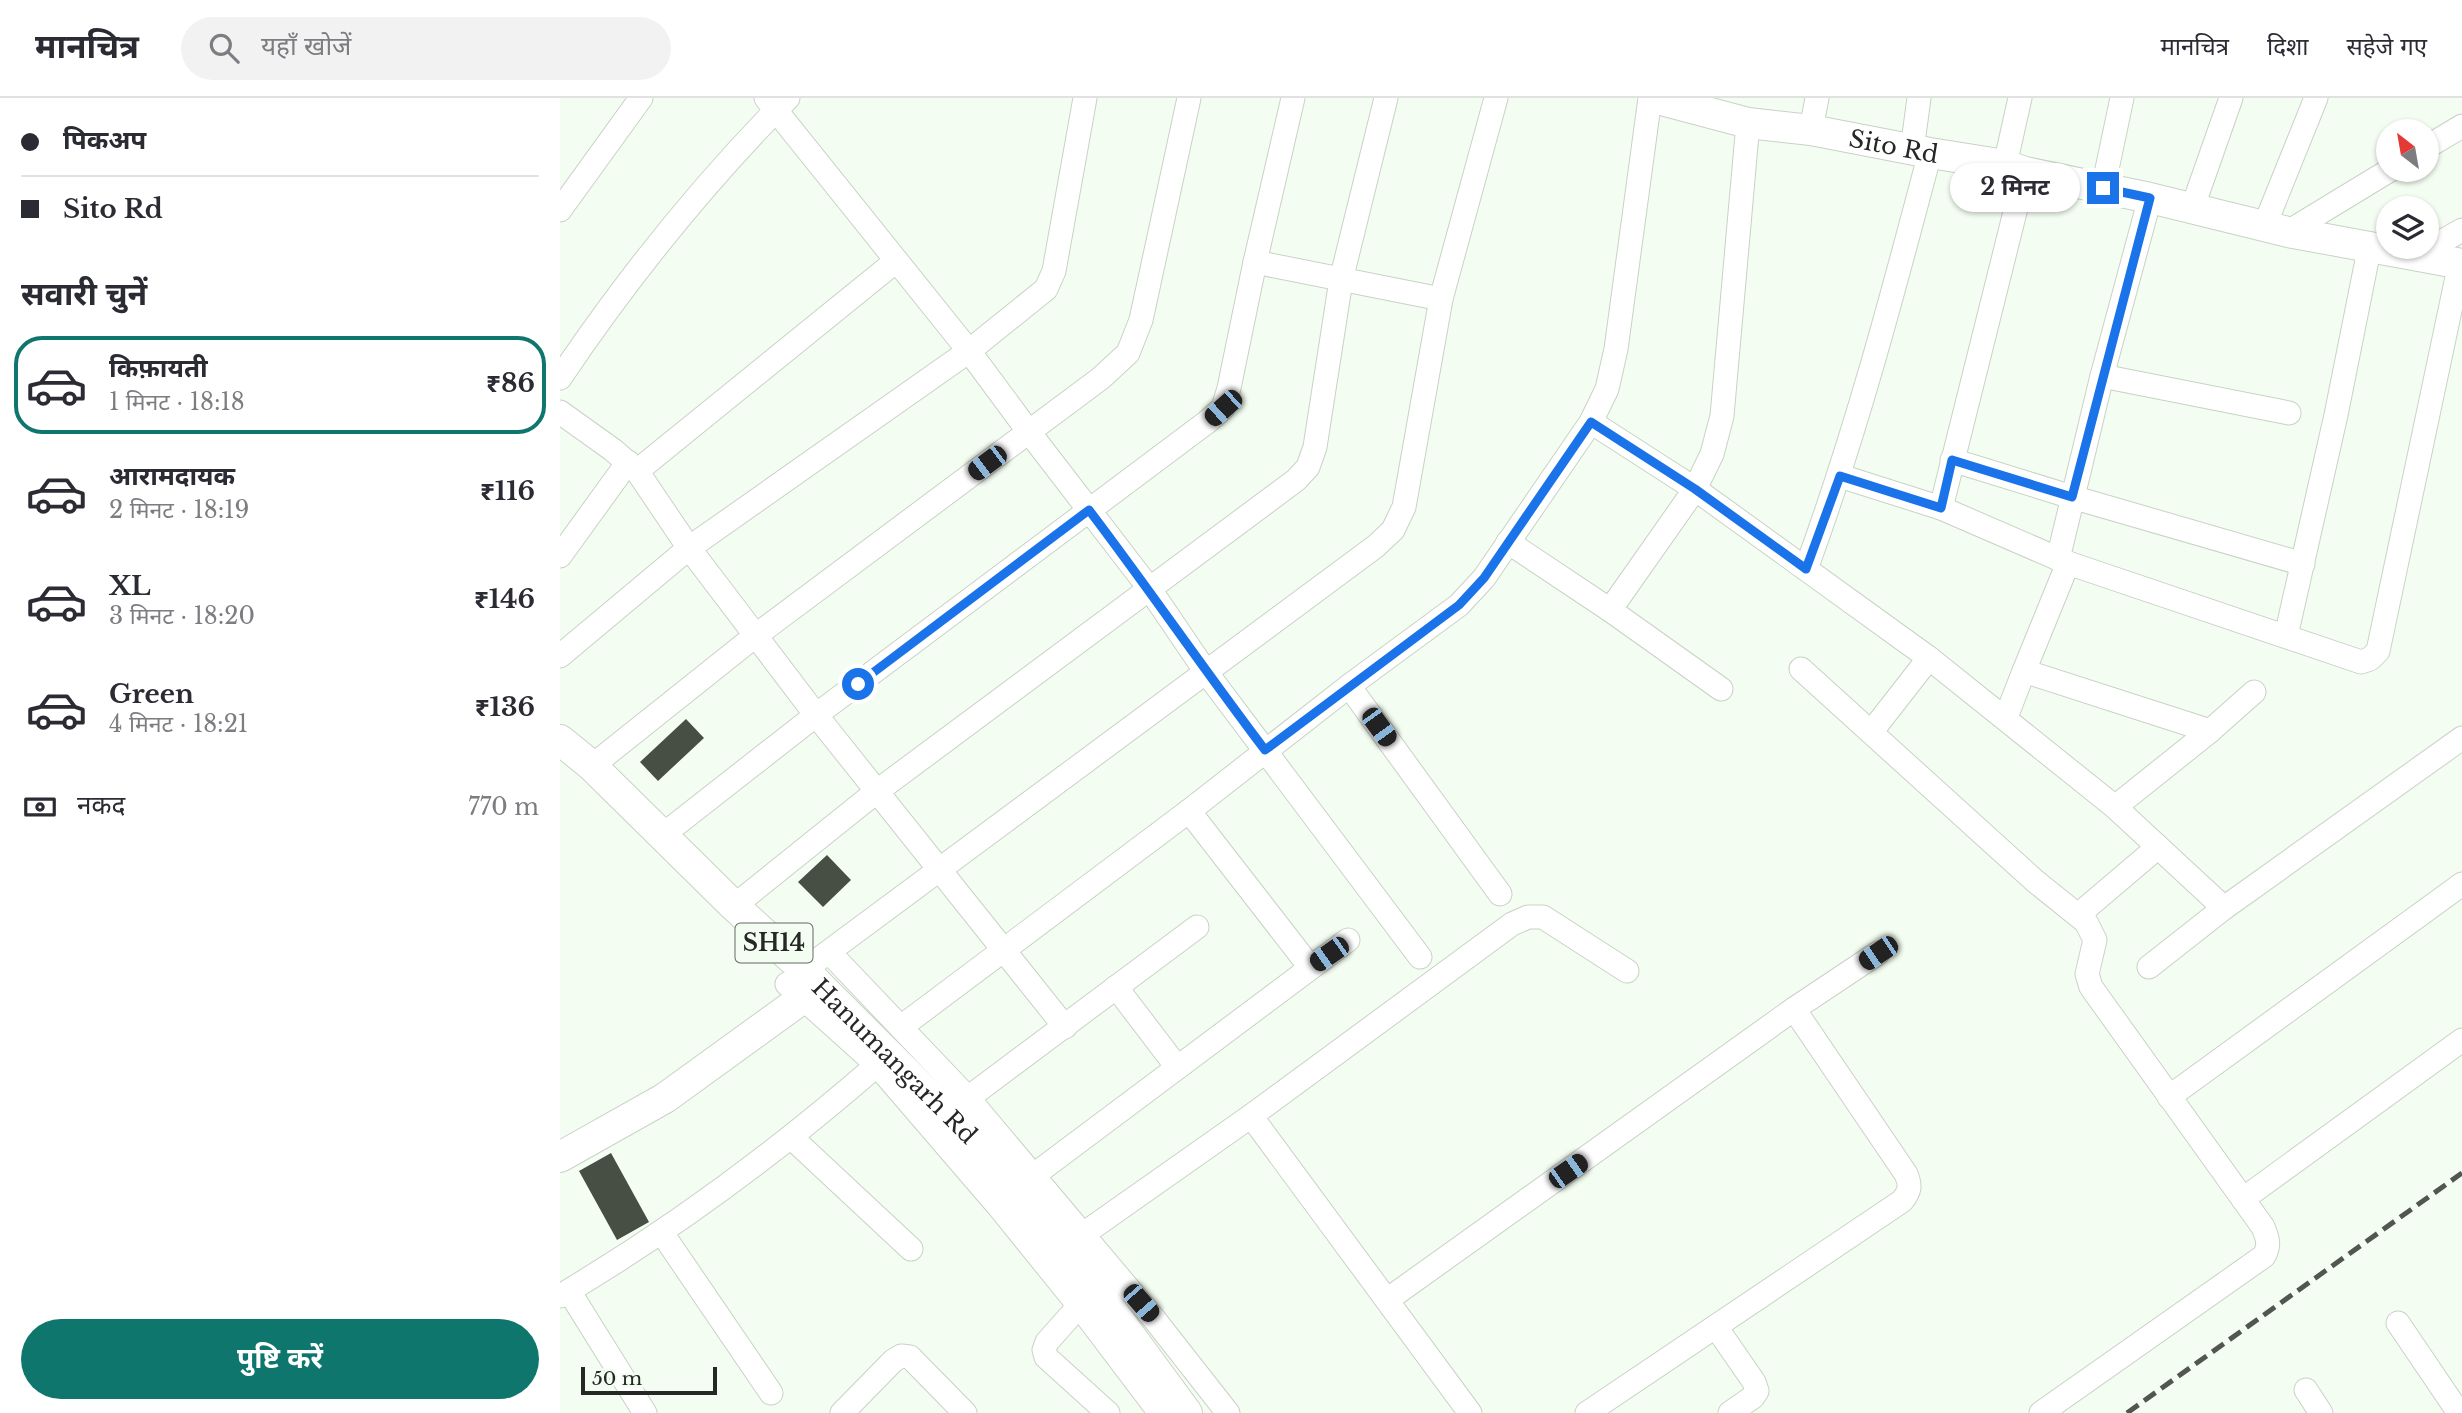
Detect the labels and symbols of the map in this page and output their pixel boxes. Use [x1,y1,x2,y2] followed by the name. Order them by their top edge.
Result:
[2376,119,2440,182] north arrow
[1847,123,1940,169] street label: Sito Rd
[1949,164,2078,212] callout: 2 मिनट
[2087,172,2119,204] route end
[1201,386,1246,430] car
[964,442,1011,484] car
[842,668,874,700] route start
[1359,704,1400,750] car
[736,923,812,962] road number: SH14
[1306,933,1353,975] car
[1855,933,1902,973] car
[806,972,983,1149] street label: Hanumangarh Rd
[1545,1150,1592,1192] car
[1120,1280,1163,1326] car
[581,1364,718,1396] scale bar

